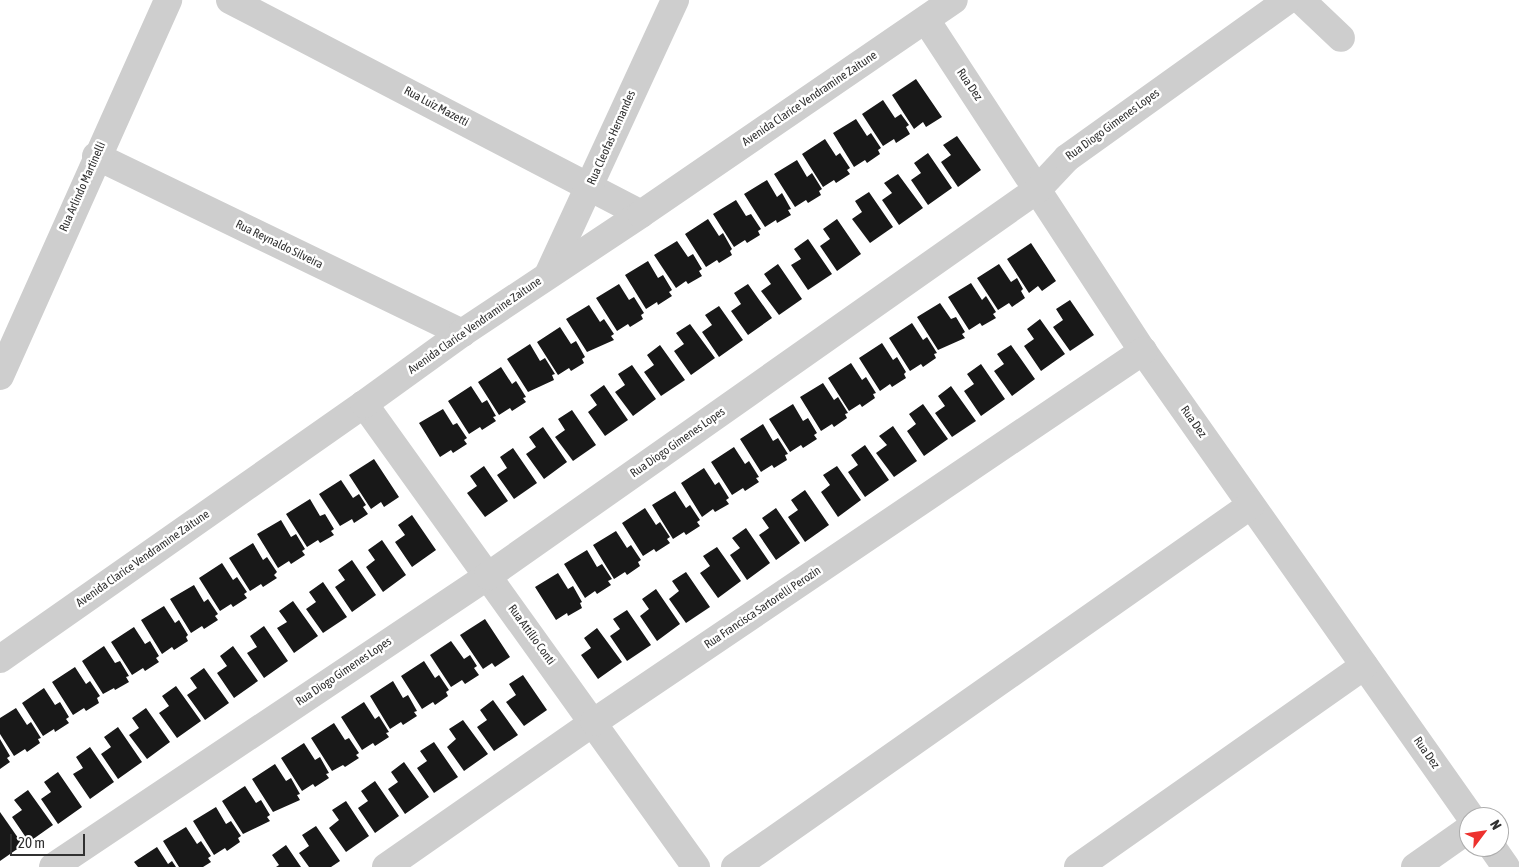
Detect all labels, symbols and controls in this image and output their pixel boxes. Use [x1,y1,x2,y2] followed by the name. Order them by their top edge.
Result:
[740,48,880,150] street label: Avenida Clarice Vendramine Zaitune
[953,66,985,104] street label: Rua Dez
[401,84,471,130] street label: Rua Luiz Mazetti
[1063,86,1163,164] street label: Rua Diogo Gimenes Lopes
[585,89,639,187] street label: Rua Cleofas Hernandes
[57,140,109,234] street label: Rua Arlindo Martinelli
[233,218,325,272] street label: Rua Reynaldo Silveira
[406,274,544,378] street label: Avenida Clarice Vendramine Zaitune
[1177,403,1209,441] street label: Rua Dez
[628,405,728,481] street label: Rua Diogo Gimenes Lopes
[74,507,212,611] street label: Avenida Clarice Vendramine Zaitune
[702,564,824,652] street label: Rua Francisca Sartorelli Perozin
[504,602,558,668] street label: Rua Attílio Conti
[293,635,395,709] street label: Rua Diogo Gimenes Lopes
[1410,734,1442,772] street label: Rua Dez
[1459,807,1509,857] north arrow
[1487,817,1505,832] text: N
[12,824,88,856] scale bar
[18,834,45,851] text: 20 m

